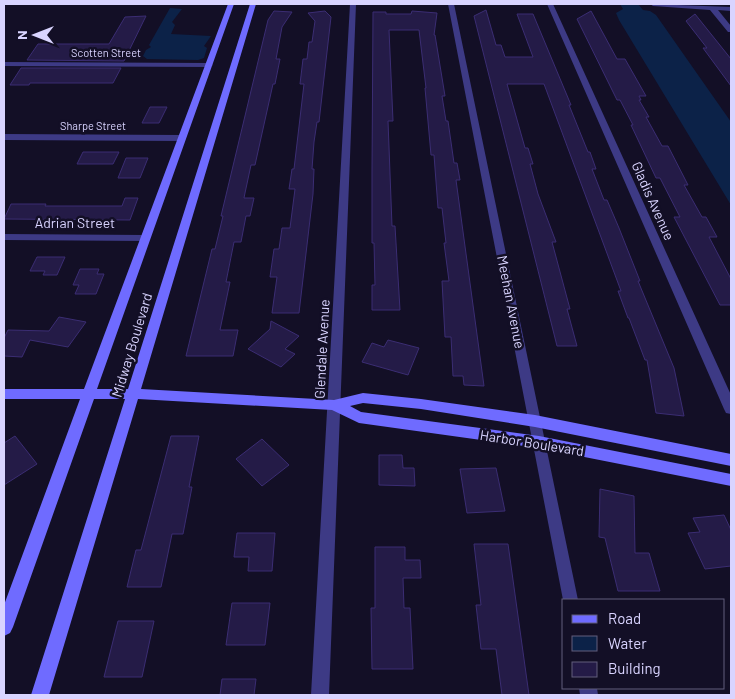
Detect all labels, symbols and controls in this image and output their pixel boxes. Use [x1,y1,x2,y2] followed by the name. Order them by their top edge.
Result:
[10,10,60,60] north arrow
[13,30,30,40] text: N
[71,46,141,59] street label: Scotten Street
[60,119,126,132] street label: Sharpe Street
[629,159,678,243] street label: Gladis Avenue
[35,214,115,231] street label: Adrian Street
[494,254,529,350] street label: Meehan Avenue
[108,291,155,399] street label: Midway Boulevard
[310,299,333,399] street label: Glendale Avenue
[479,426,585,459] street label: Harbor Boulevard
[562,599,725,689] legend
[608,609,641,627] text: Road
[608,634,647,652] text: Water
[608,659,661,677] text: Building

